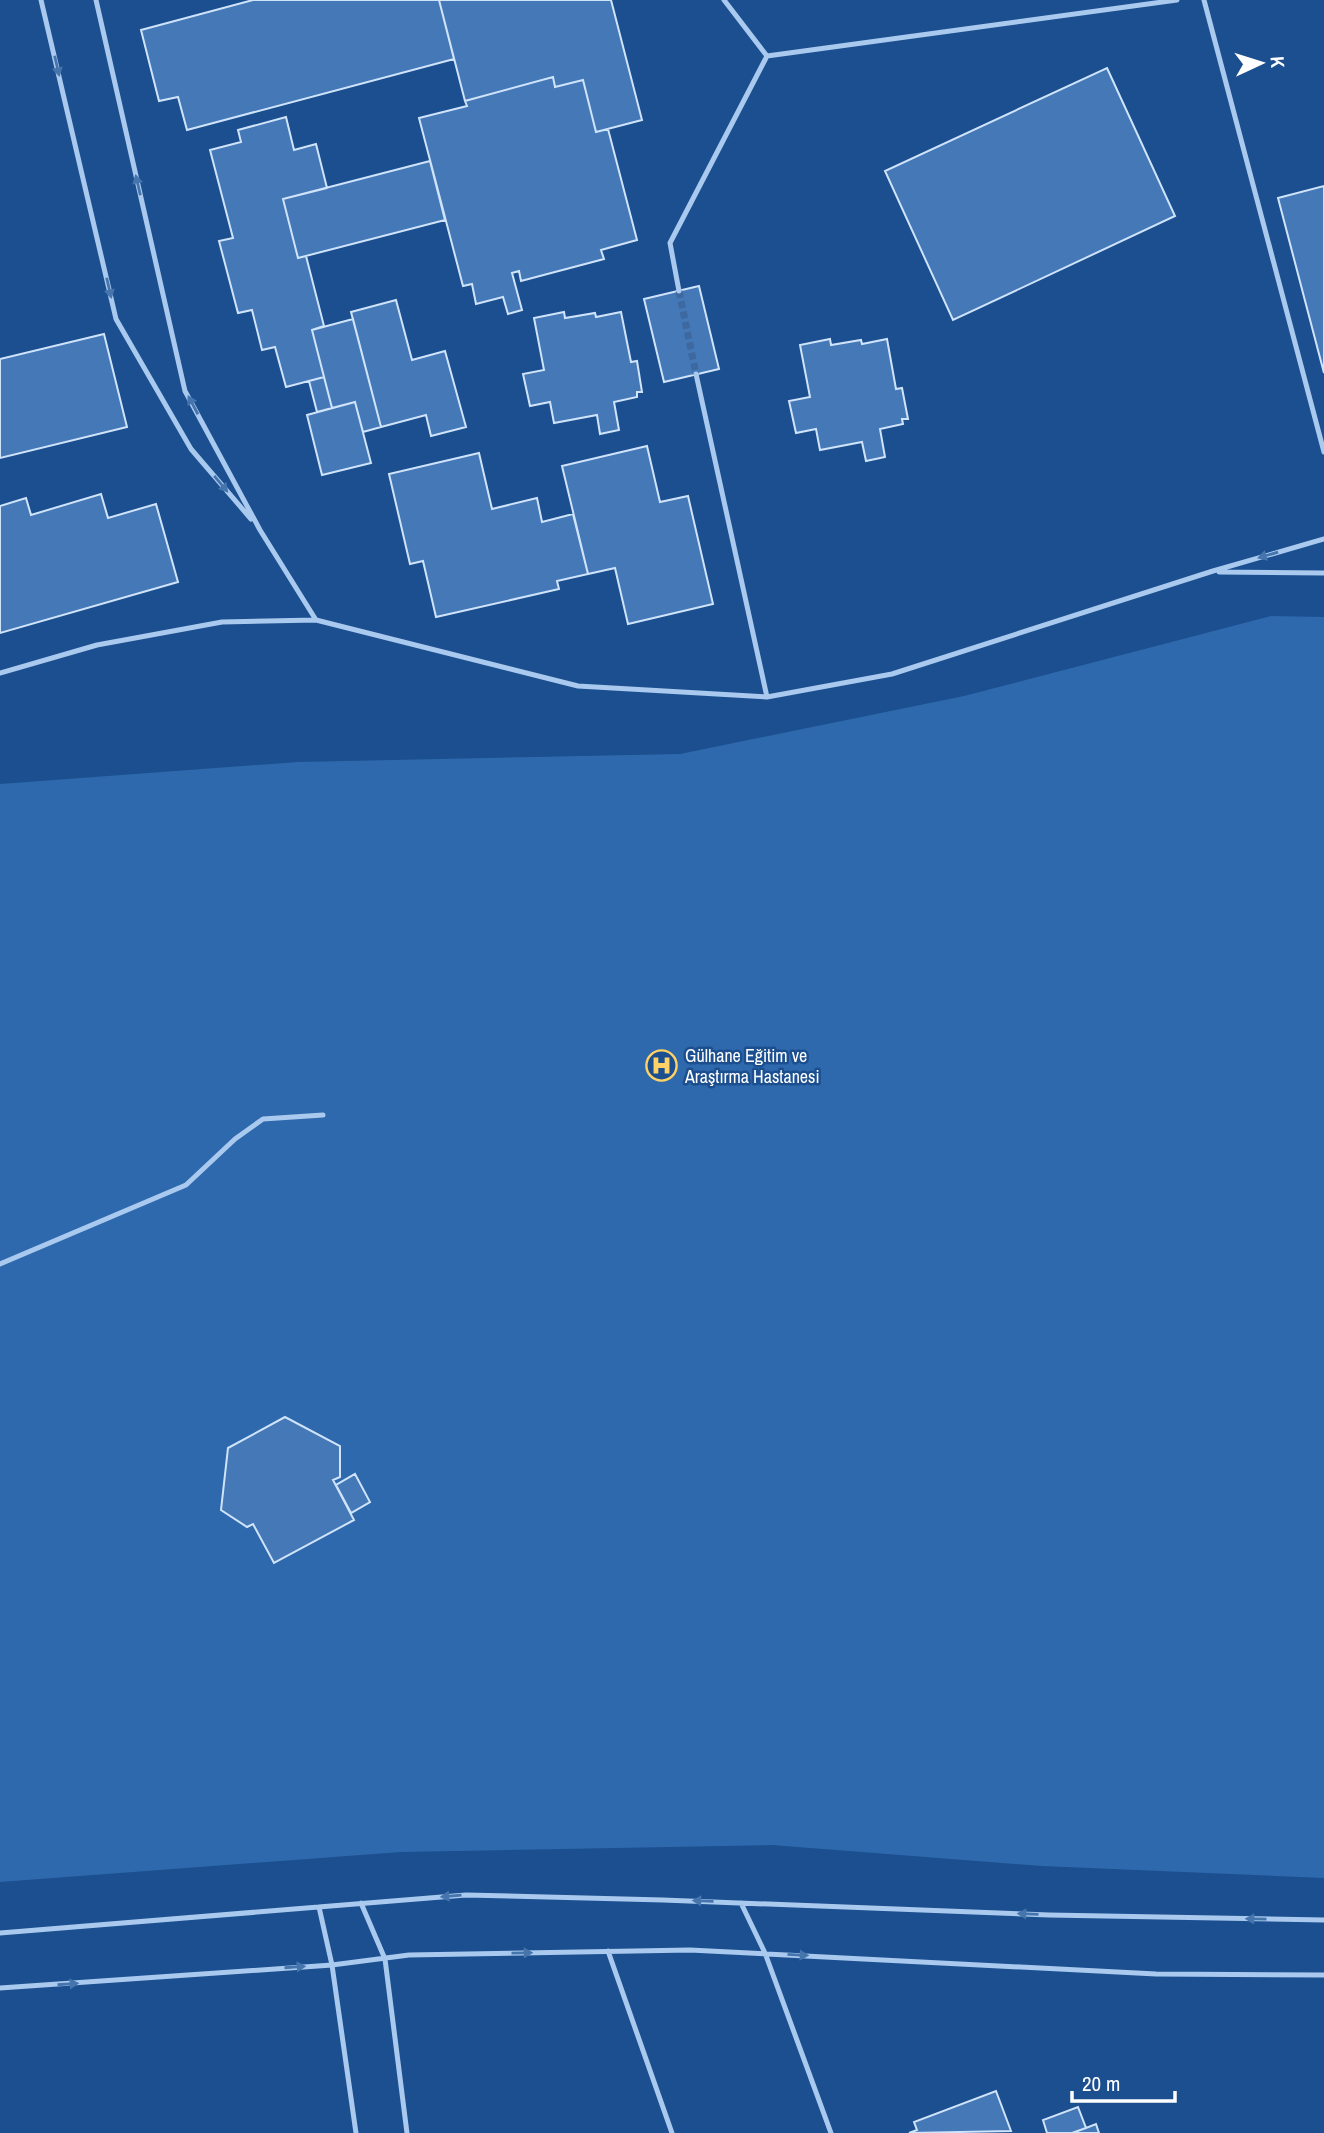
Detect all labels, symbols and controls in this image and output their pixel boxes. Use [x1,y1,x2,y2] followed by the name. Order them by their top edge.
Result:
[1226,28,1296,98] north arrow
[1265,55,1291,69] text: K
[52,56,63,78] one-way arrow
[133,174,144,196] one-way arrow
[104,277,115,299] one-way arrow
[187,395,199,415] one-way arrow
[213,475,228,492] one-way arrow
[1257,551,1278,561] one-way arrow
[684,1043,820,1089] place label: Gülhane Eğitim ve Araştırma Hastanesi
[645,1049,679,1083] hospital icon: Gülhane Eğitim ve Araştırma Hastanesi
[440,1891,462,1902] one-way arrow
[692,1896,714,1907] one-way arrow
[1017,1909,1039,1920] one-way arrow
[1245,1913,1267,1925] one-way arrow
[511,1947,533,1959] one-way arrow
[787,1950,809,1961] one-way arrow
[284,1962,306,1973] one-way arrow
[57,1978,79,1989] one-way arrow
[1072,2060,1175,2104] scale bar
[1082,2069,1120,2098] text: 20 m

